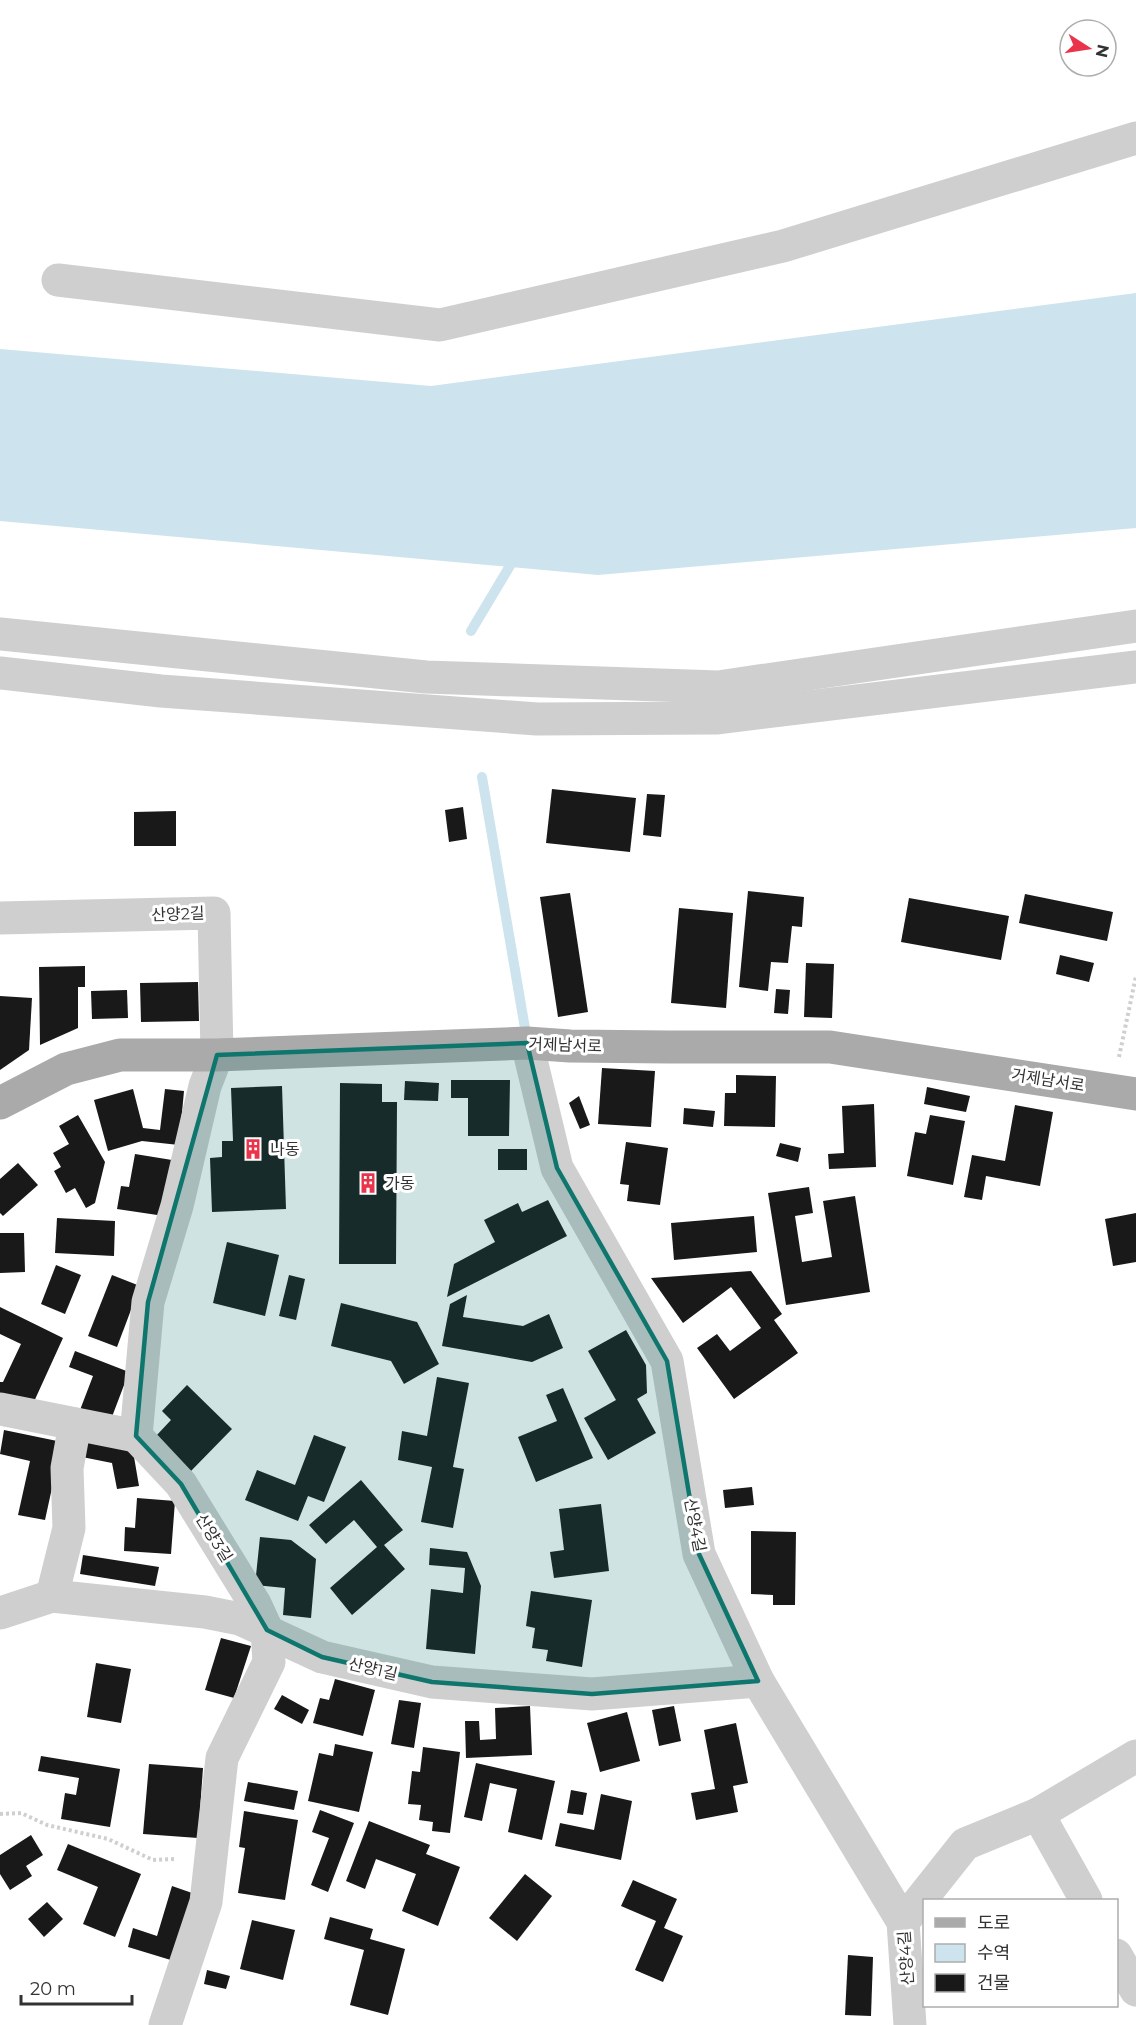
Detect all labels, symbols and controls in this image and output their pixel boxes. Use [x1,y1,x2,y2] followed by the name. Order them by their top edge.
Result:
[1058,18,1118,78] north arrow
[1092,43,1113,59] text: N
[151,904,205,924] street label: 산양2길
[528,1034,602,1056] street label: 거제남서로
[1010,1065,1086,1095] street label: 거제남서로
[241,1137,265,1161] building icon: 나동
[270,1140,300,1159] place label: 나동
[356,1171,380,1195] building icon: 가동
[385,1174,415,1193] place label: 가동
[680,1496,710,1554] street label: 산양4길
[192,1510,236,1566] street label: 산양3길
[347,1654,399,1684] street label: 산양1길
[923,1899,1118,2007] legend
[977,1912,1010,1934] text: 도로
[895,1930,917,1986] street label: 산양4길
[977,1942,1010,1964] text: 수역
[21,1968,132,2006] scale bar
[977,1972,1010,1994] text: 건물
[30,1978,76,2000] text: 20 m

